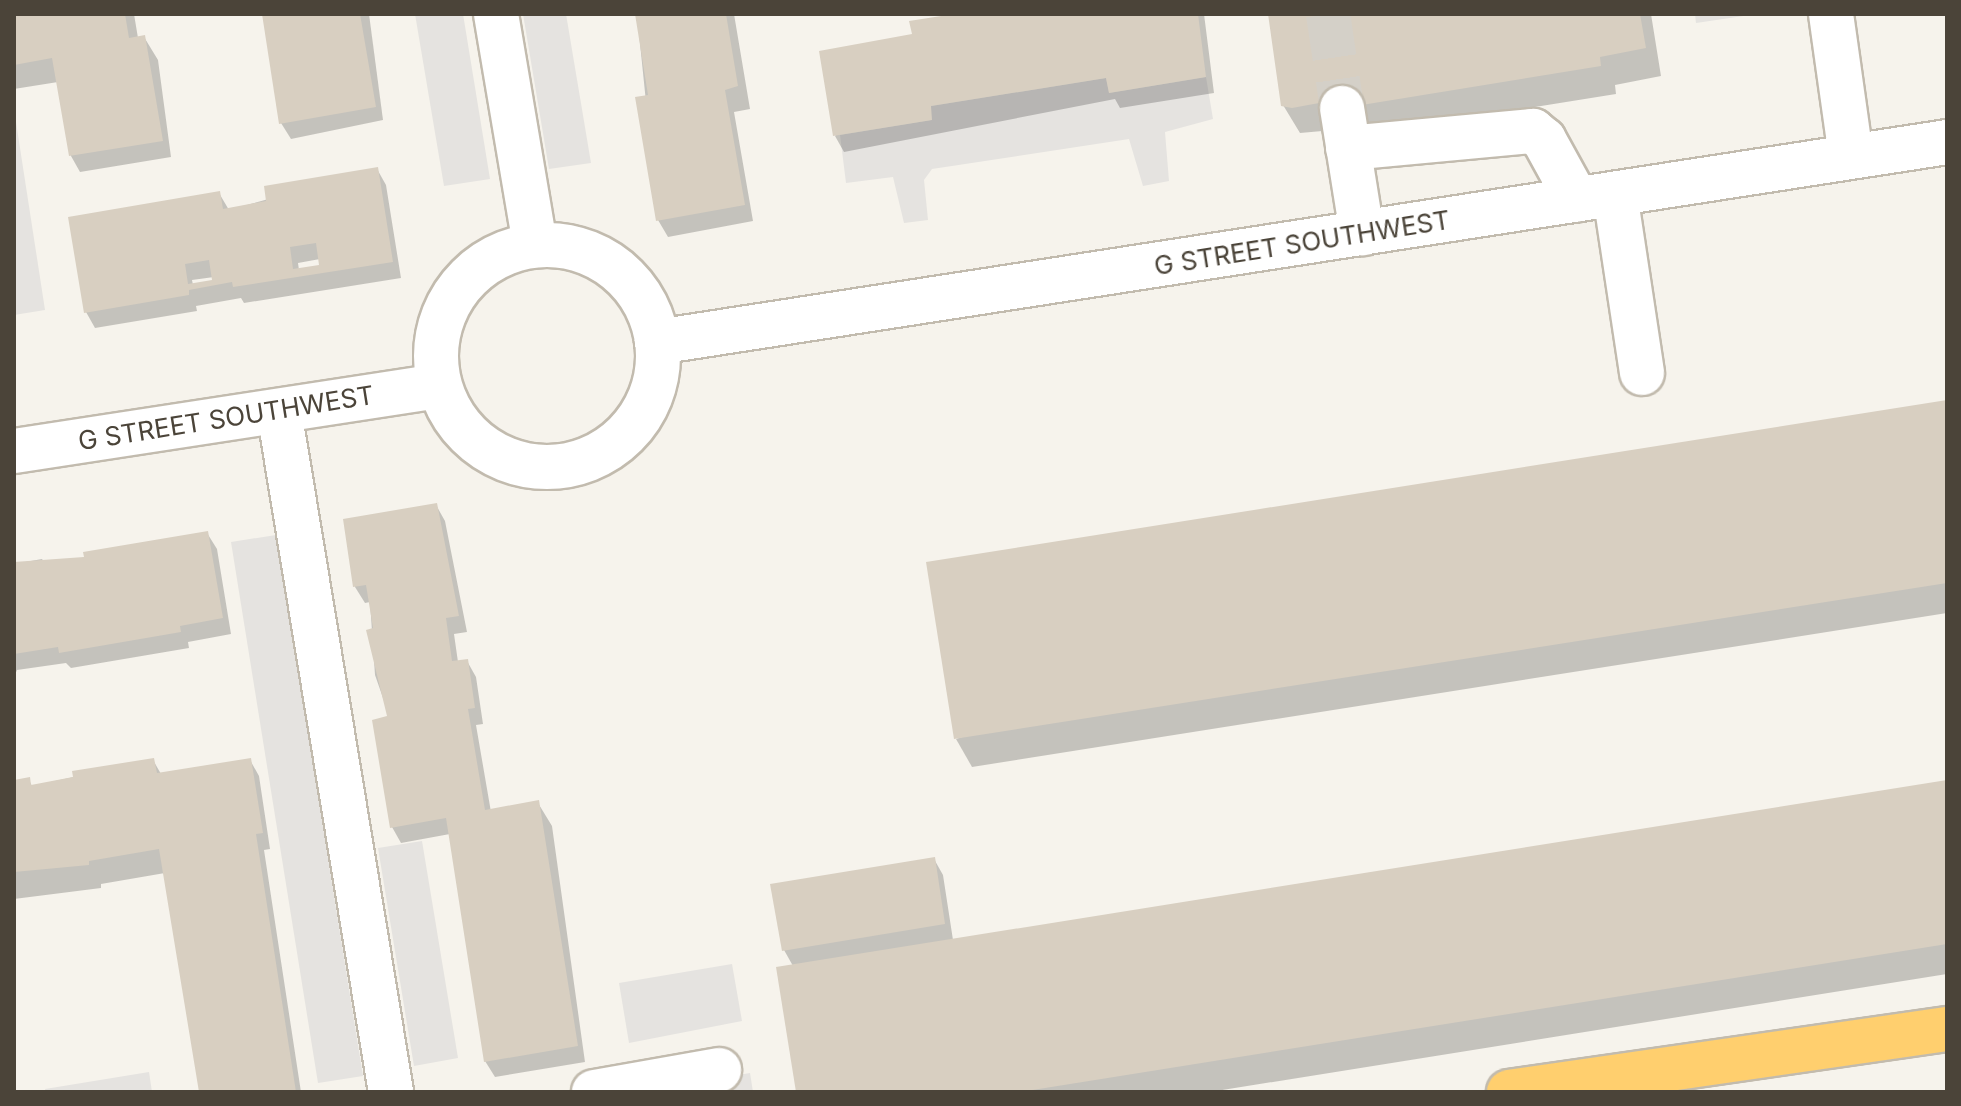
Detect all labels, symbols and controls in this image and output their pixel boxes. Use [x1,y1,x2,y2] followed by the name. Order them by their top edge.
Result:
[1152,204,1452,282] street label: G STREET SOUTHWEST
[76,379,376,457] street label: G STREET SOUTHWEST

